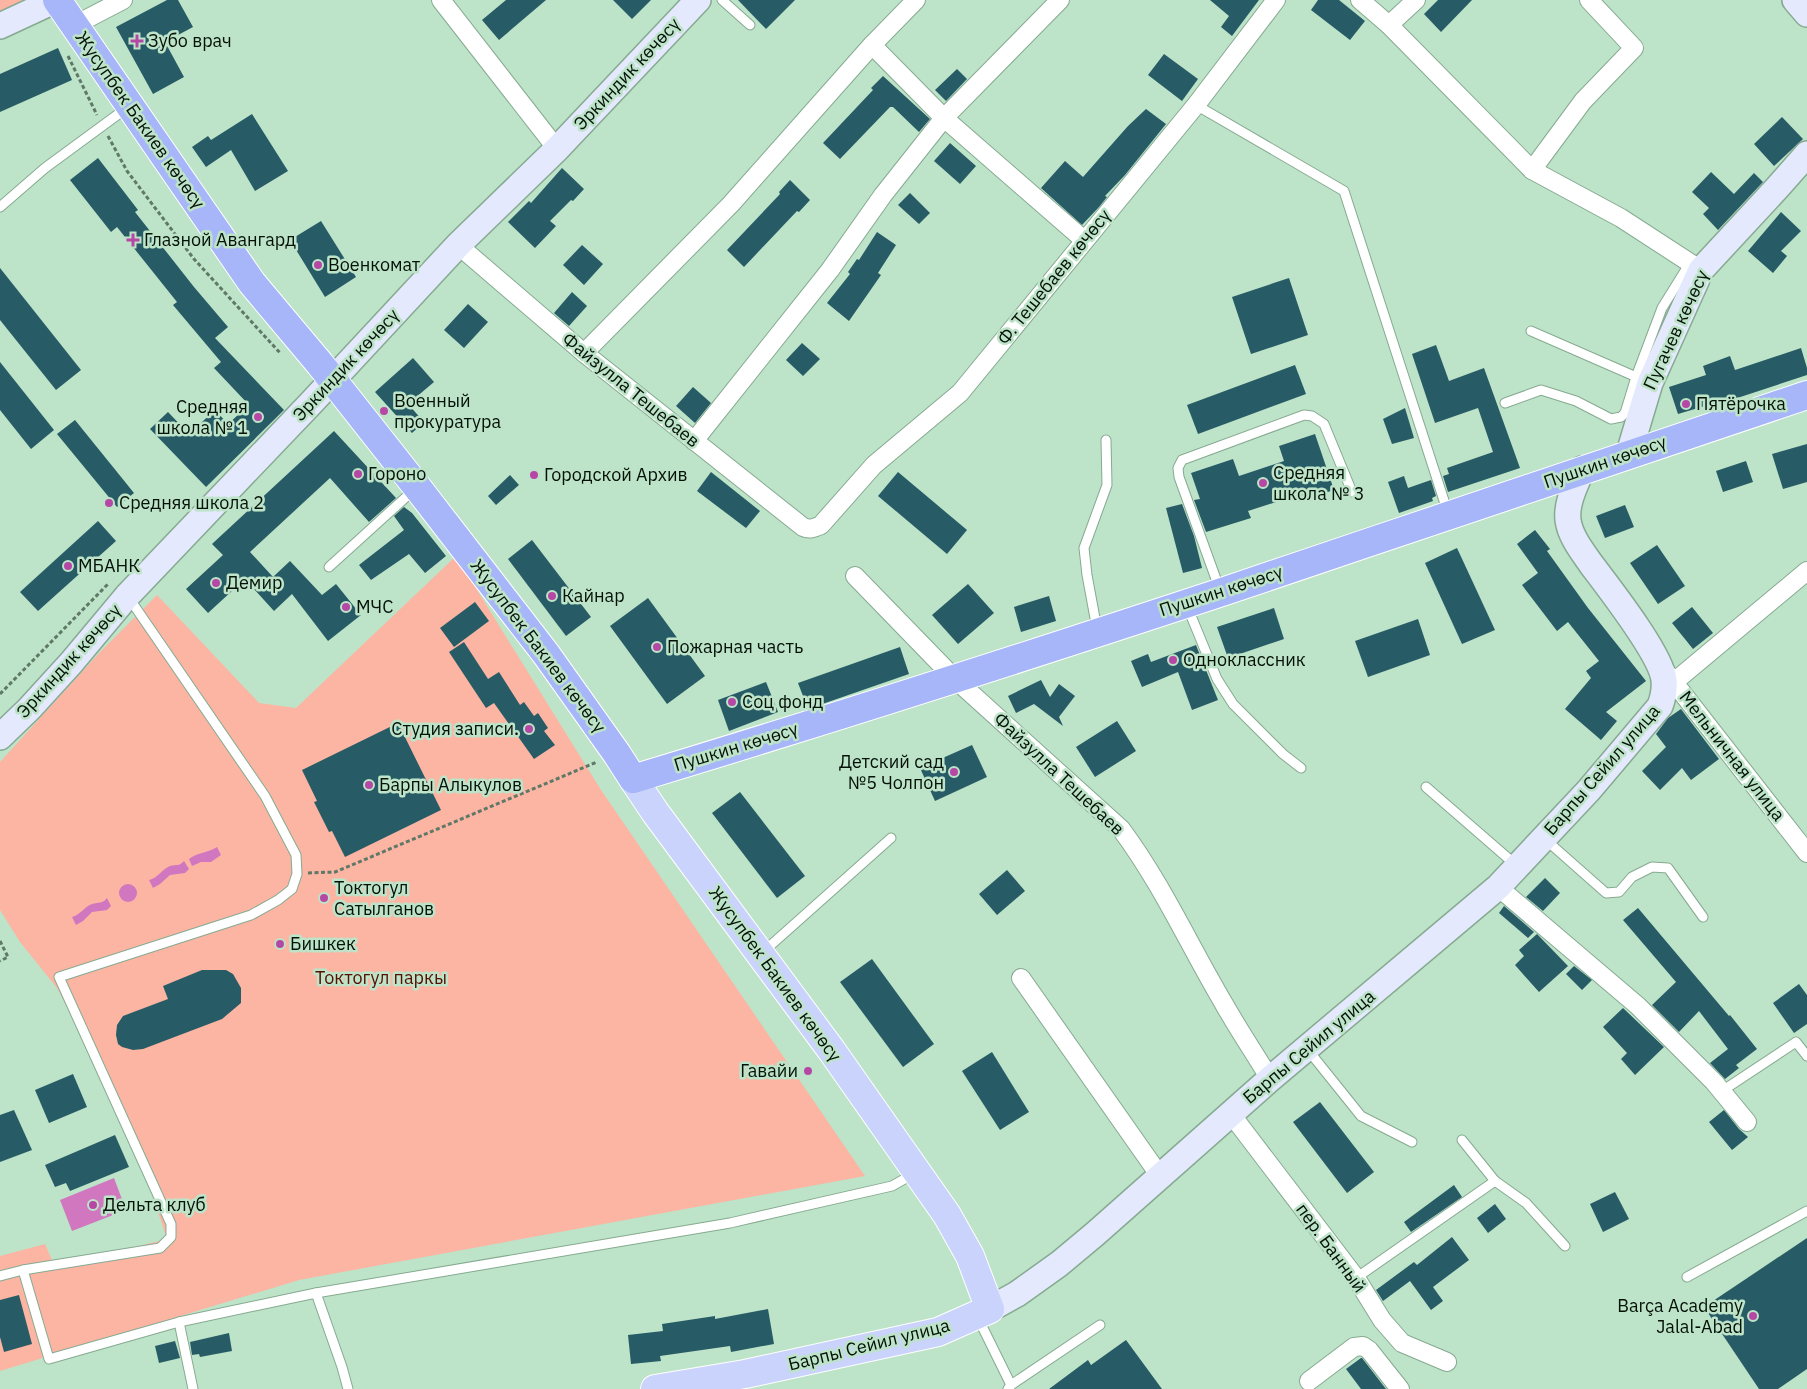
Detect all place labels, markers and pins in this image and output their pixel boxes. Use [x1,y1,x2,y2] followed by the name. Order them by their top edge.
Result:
[148,29,232,52] place label: Зубо врач
[130,34,144,48] marker: Зубо врач
[144,228,296,251] place label: Глазной Авангард
[126,233,140,247] marker: Глазной Авангард
[328,253,421,276] place label: Военкомат
[312,259,324,271] marker: Военкомат
[394,389,502,433] place label: Военный прокуратура
[1696,392,1786,415] place label: Пятёрочка
[156,395,248,439] place label: Средняя школа № 1
[1680,398,1692,410] marker: Пятёрочка
[378,405,390,417] marker: Военный прокуратура
[252,411,264,423] marker: Средняя школа № 1
[1273,461,1365,505] place label: Средняя школа № 3
[368,462,426,485] place label: Гороно
[544,463,688,486] place label: Городской Архив
[352,468,364,480] marker: Гороно
[528,469,540,481] marker: Городской Архив
[1257,477,1269,489] marker: Средняя школа № 3
[119,491,264,514] place label: Средняя школа 2
[103,497,115,509] marker: Средняя школа 2
[78,554,140,577] place label: МБАНК
[62,560,74,572] marker: МБАНК
[226,571,282,594] place label: Демир
[210,577,222,589] marker: Демир
[562,584,625,607] place label: Кайнар
[546,590,558,602] marker: Кайнар
[356,595,393,618] place label: МЧС
[340,601,352,613] marker: МЧС
[667,635,803,658] place label: Пожарная часть
[651,641,663,653] marker: Пожарная часть
[1183,648,1306,671] place label: Одноклассник
[1167,654,1179,666] marker: Одноклассник
[742,690,824,713] place label: Соц фонд
[726,696,738,708] marker: Соц фонд
[391,717,519,740] place label: Студия записи.
[523,723,535,735] marker: Студия записи.
[839,750,944,794] place label: Детский сад №5 Чолпон
[948,766,960,778] marker: Детский сад №5 Чолпон
[379,773,522,796] place label: Барпы Алыкулов
[363,779,375,791] marker: Барпы Алыкулов
[334,876,434,920] place label: Токтогул Сатылганов
[318,892,330,904] marker: Токтогул Сатылганов
[290,932,356,955] place label: Бишкек
[274,938,286,950] marker: Бишкек
[740,1059,798,1082] place label: Гавайи
[802,1065,814,1077] marker: Гавайи
[103,1193,206,1216] place label: Дельта клуб
[87,1199,99,1211] marker: Дельта клуб
[1617,1294,1743,1338] place label: Barça Academy Jalal-Abad
[1747,1310,1759,1322] marker: Barça Academy Jalal-Abad

